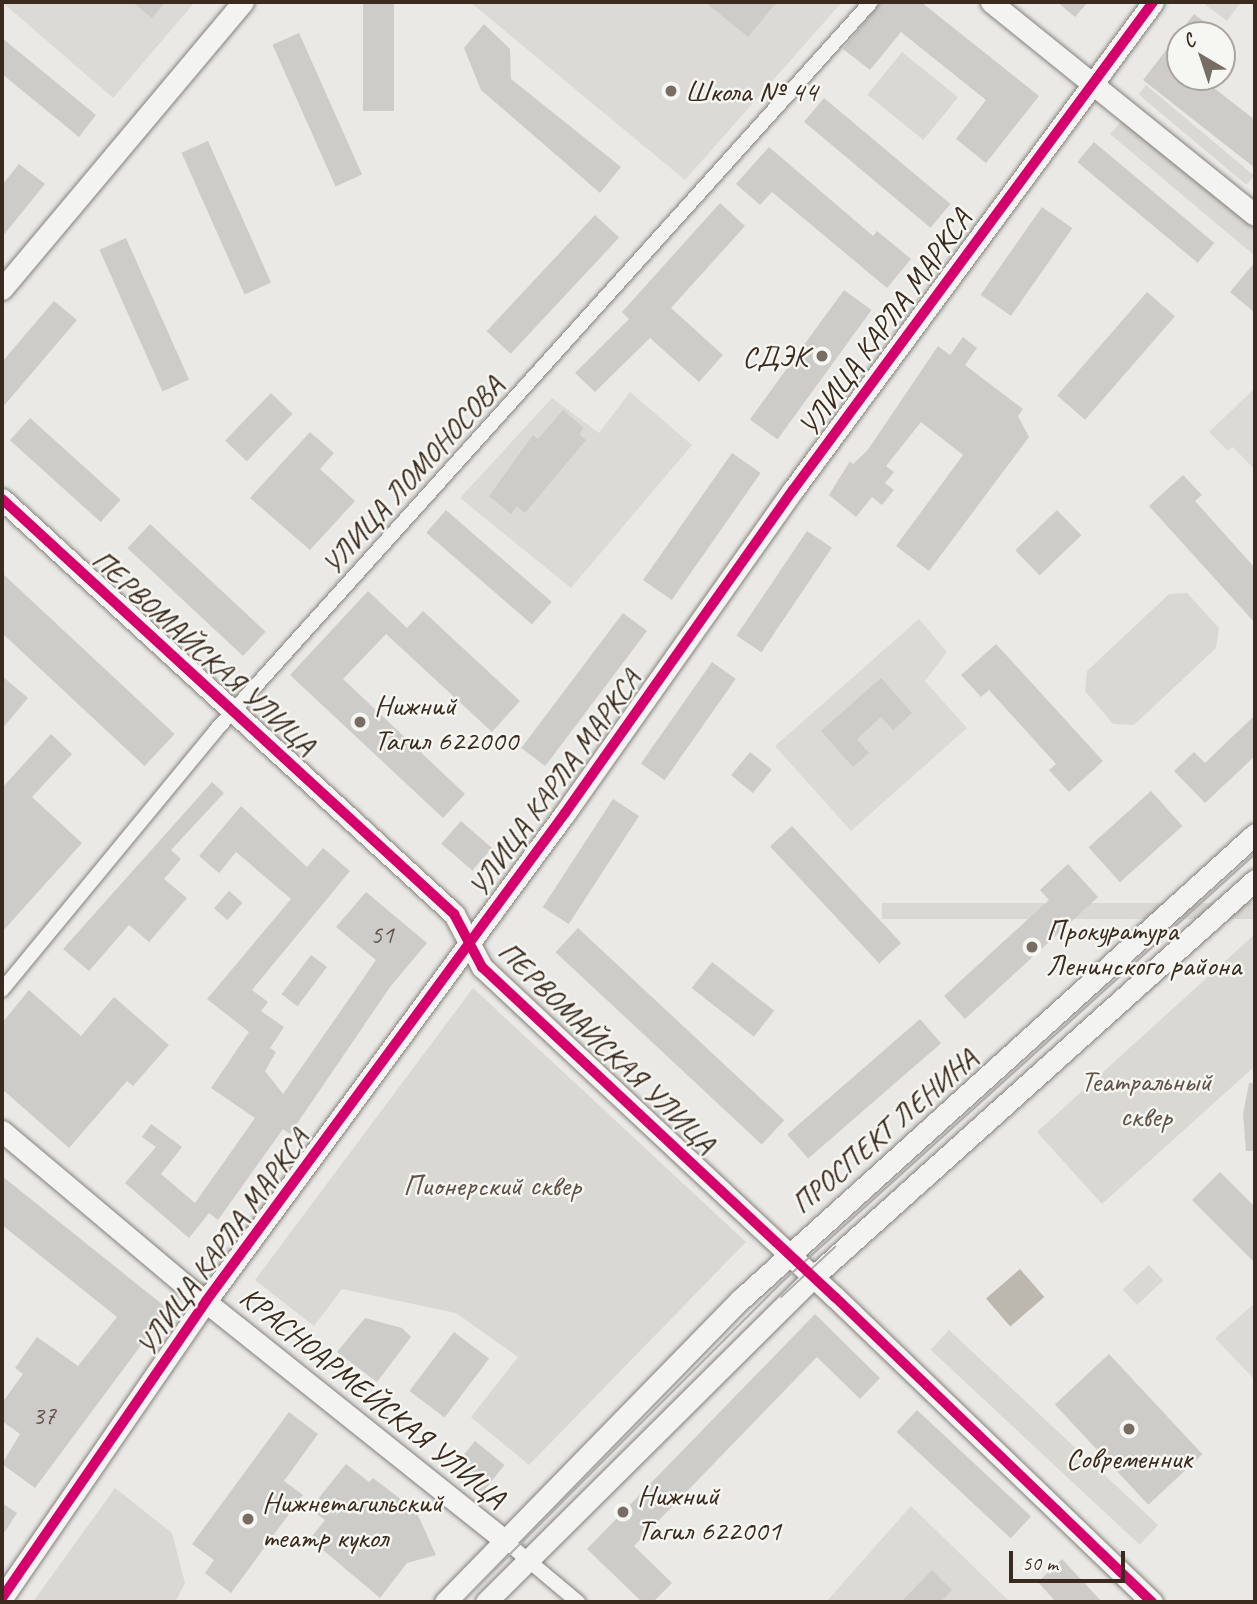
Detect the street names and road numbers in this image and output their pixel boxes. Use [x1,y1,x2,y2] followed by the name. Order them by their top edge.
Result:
[790,202,980,444] street label: УЛИЦА КАРЛА МАРКСА
[314,369,510,581] street label: УЛИЦА ЛОМОНОСОВА
[85,542,323,762] street label: ПЕРВОМАЙСКАЯ УЛИЦА
[459,662,649,904] street label: УЛИЦА КАРЛА МАРКСА
[491,934,723,1160] street label: ПЕРВОМАЙСКАЯ УЛИЦА
[784,1041,984,1221] street label: ПРОСПЕКТ ЛЕНИНА
[127,1121,317,1363] street label: УЛИЦА КАРЛА МАРКСА
[233,1279,513,1515] street label: КРАСНОАРМЕЙСКАЯ УЛИЦА

